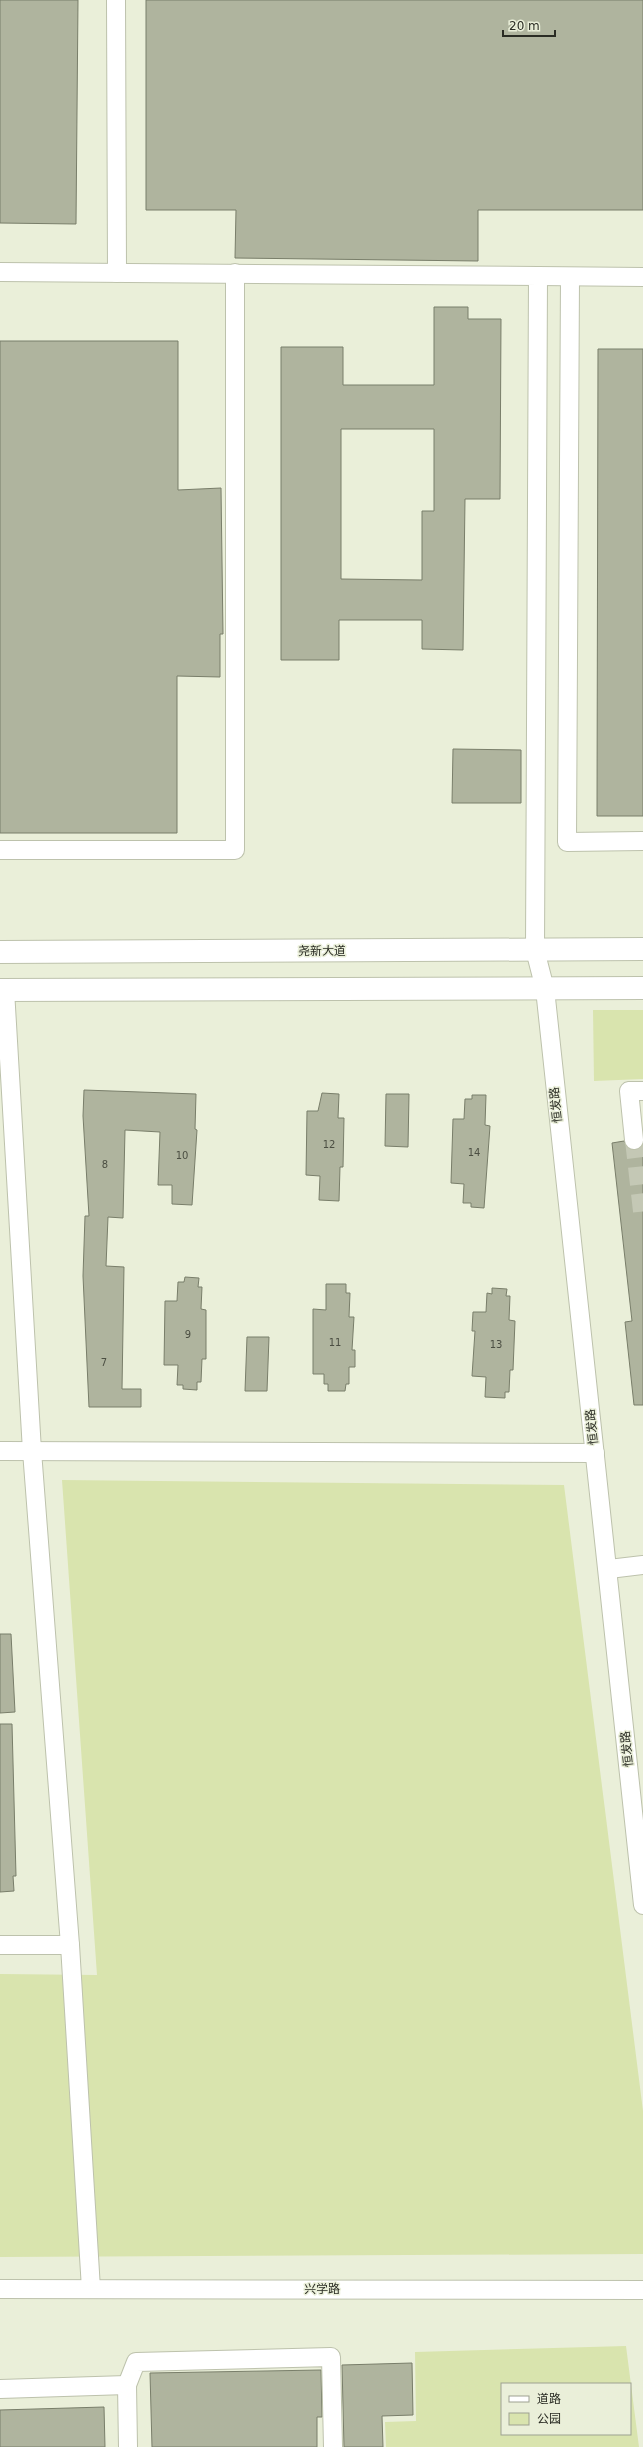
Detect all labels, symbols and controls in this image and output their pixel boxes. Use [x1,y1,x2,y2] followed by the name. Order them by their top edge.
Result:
[503,12,555,38] scale bar
[509,19,540,33] text: 20 m
[298,944,346,958] street label: 尧新大道
[547,1086,565,1124] street label: 恒发路
[323,1139,335,1150] house number: 12
[468,1147,480,1158] house number: 14
[176,1150,188,1161] house number: 10
[102,1159,108,1170] house number: 8
[185,1329,191,1340] house number: 9
[329,1337,341,1348] house number: 11
[490,1339,502,1350] house number: 13
[101,1357,107,1368] house number: 7
[583,1408,601,1446] street label: 恒发路
[618,1730,636,1768] street label: 恒发路
[304,2282,340,2296] street label: 兴学路
[501,2383,631,2435] legend
[537,2392,561,2406] text: 道路
[537,2412,561,2426] text: 公园

